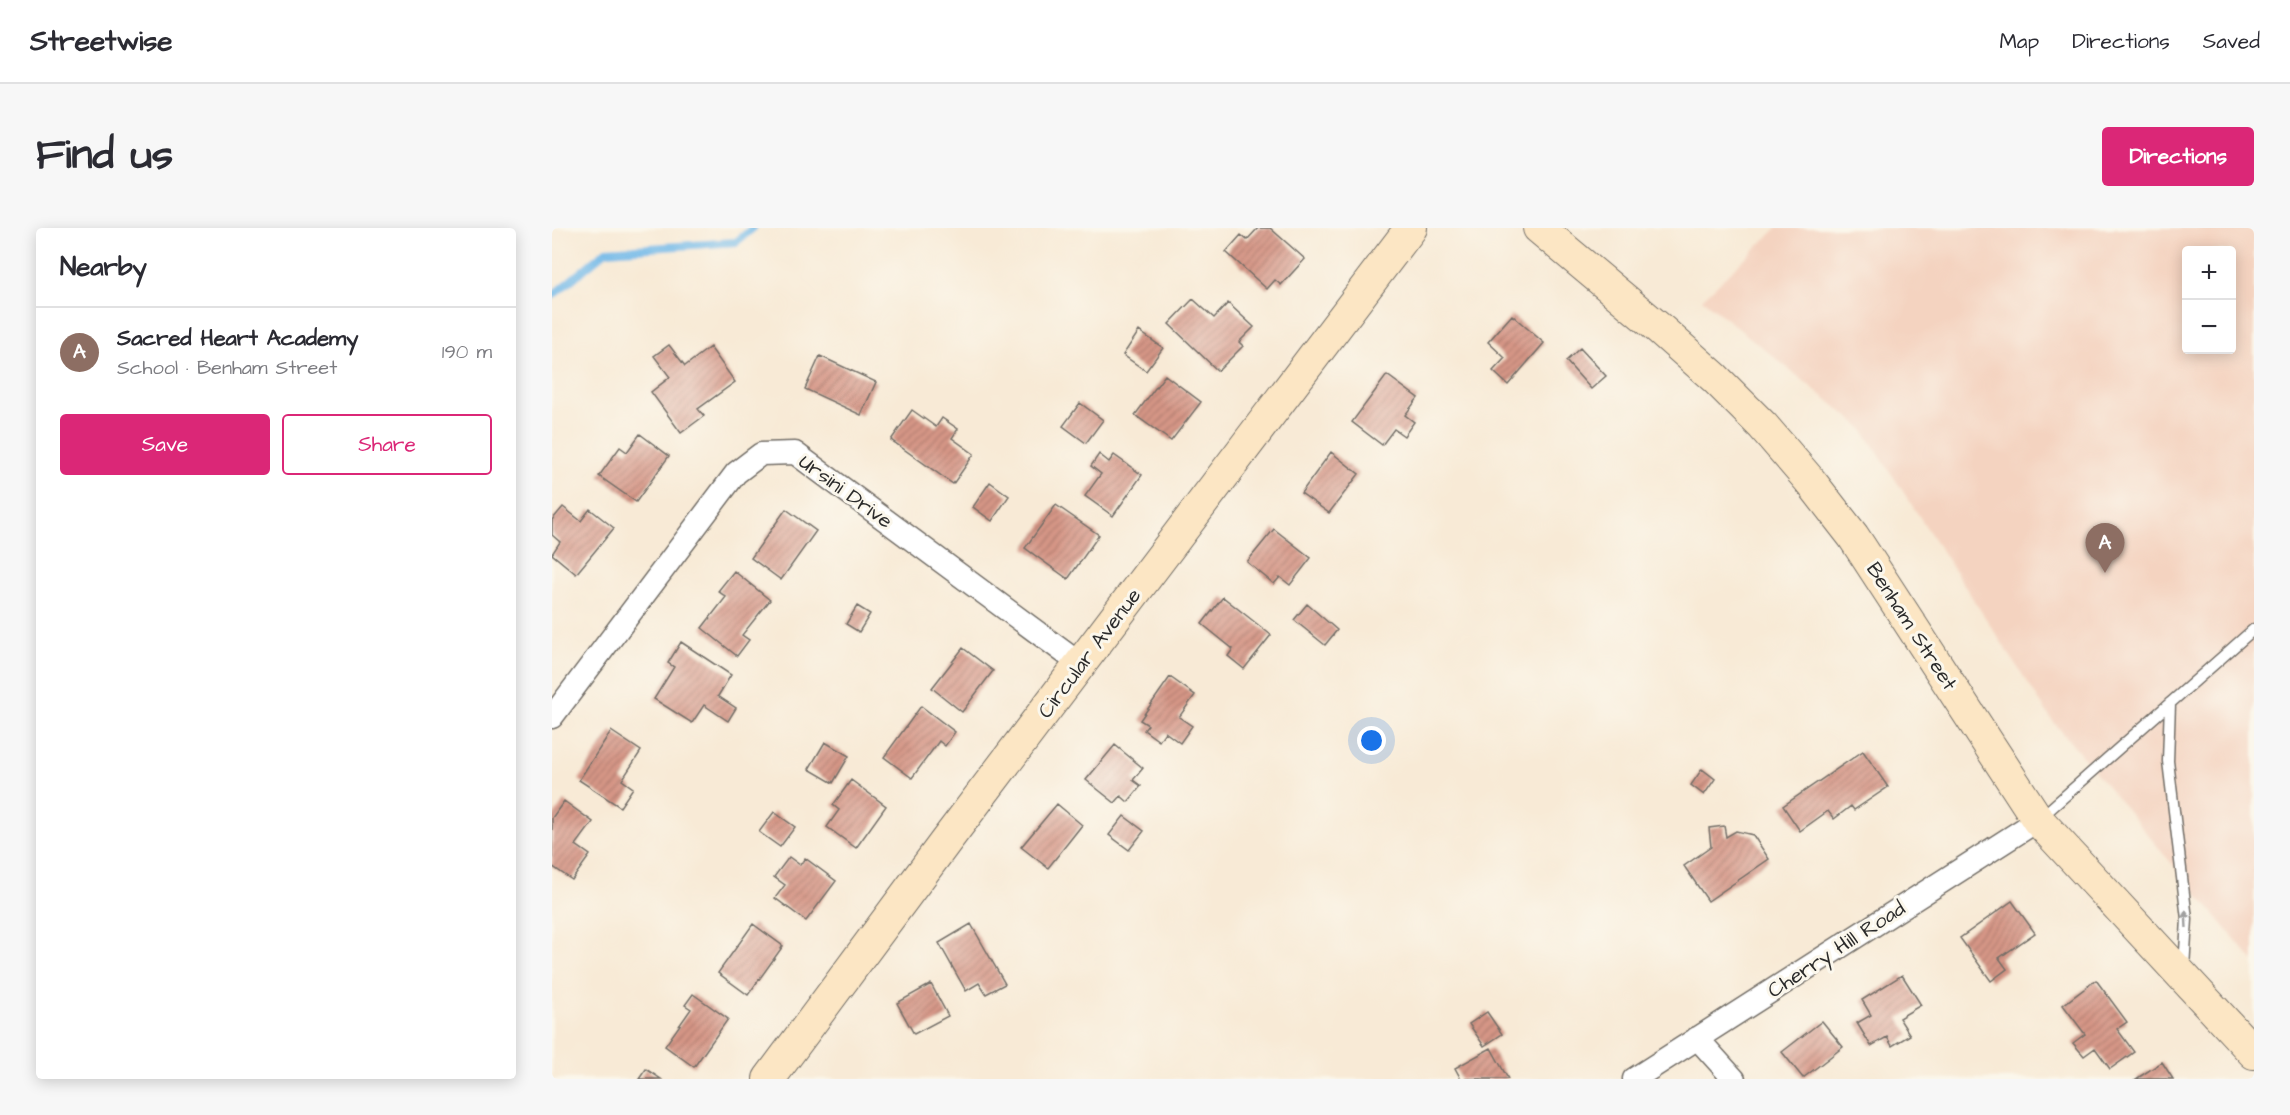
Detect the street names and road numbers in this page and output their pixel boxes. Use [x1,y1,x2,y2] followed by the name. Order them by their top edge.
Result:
[793,447,899,535] street label: Ursini Drive
[1859,557,1964,696] street label: Benham Street
[1031,582,1148,724] street label: Circular Avenue
[1762,894,1912,1007] street label: Cherry Hill Road

